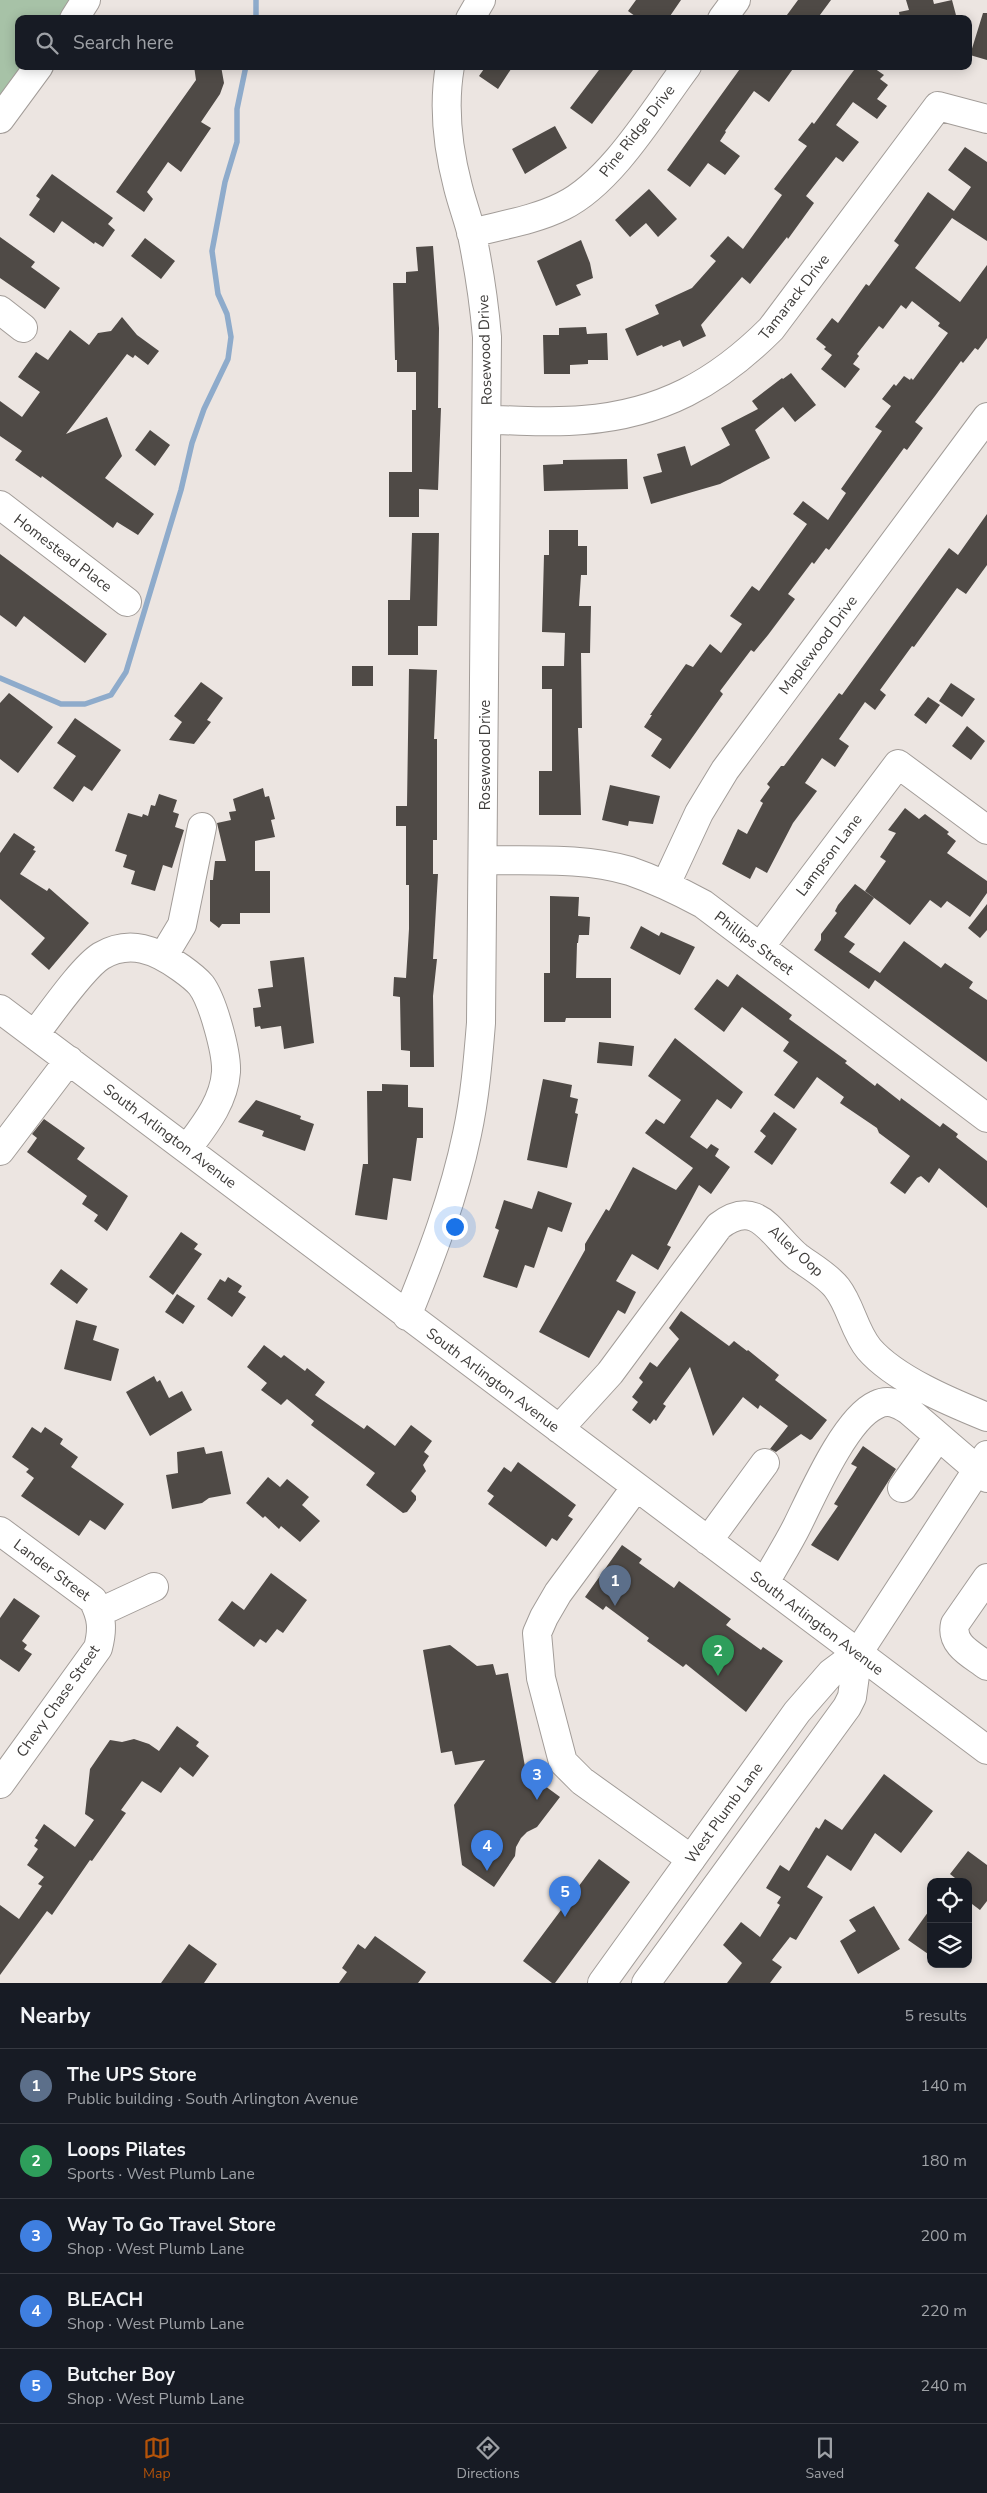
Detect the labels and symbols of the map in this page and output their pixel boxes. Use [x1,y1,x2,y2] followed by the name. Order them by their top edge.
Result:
[595,81,679,181] street label: Pine Ridge Drive
[754,250,834,344] street label: Tamarack Drive
[473,294,497,406] street label: Rosewood Drive
[10,509,116,597] street label: Homestead Place
[774,591,862,699] street label: Maplewood Drive
[475,700,495,810] street label: Rosewood Drive
[791,810,867,900] street label: Lampson Lane
[710,907,798,980] street label: Phillips Street
[99,1079,241,1193] street label: South Arlington Avenue
[442,1214,468,1240] your location
[764,1221,828,1281] street label: Alley Oop
[422,1323,564,1437] street label: South Arlington Avenue
[9,1534,95,1606] street label: Lander Street
[599,1565,631,1606] pin: 1
[746,1566,888,1680] street label: South Arlington Avenue
[702,1635,734,1676] pin: 2
[12,1640,105,1761] street label: Chevy Chase Street
[681,1758,767,1868] street label: West Plumb Lane
[521,1759,553,1800] pin: 3
[471,1830,503,1871] pin: 4
[549,1876,581,1917] pin: 5

